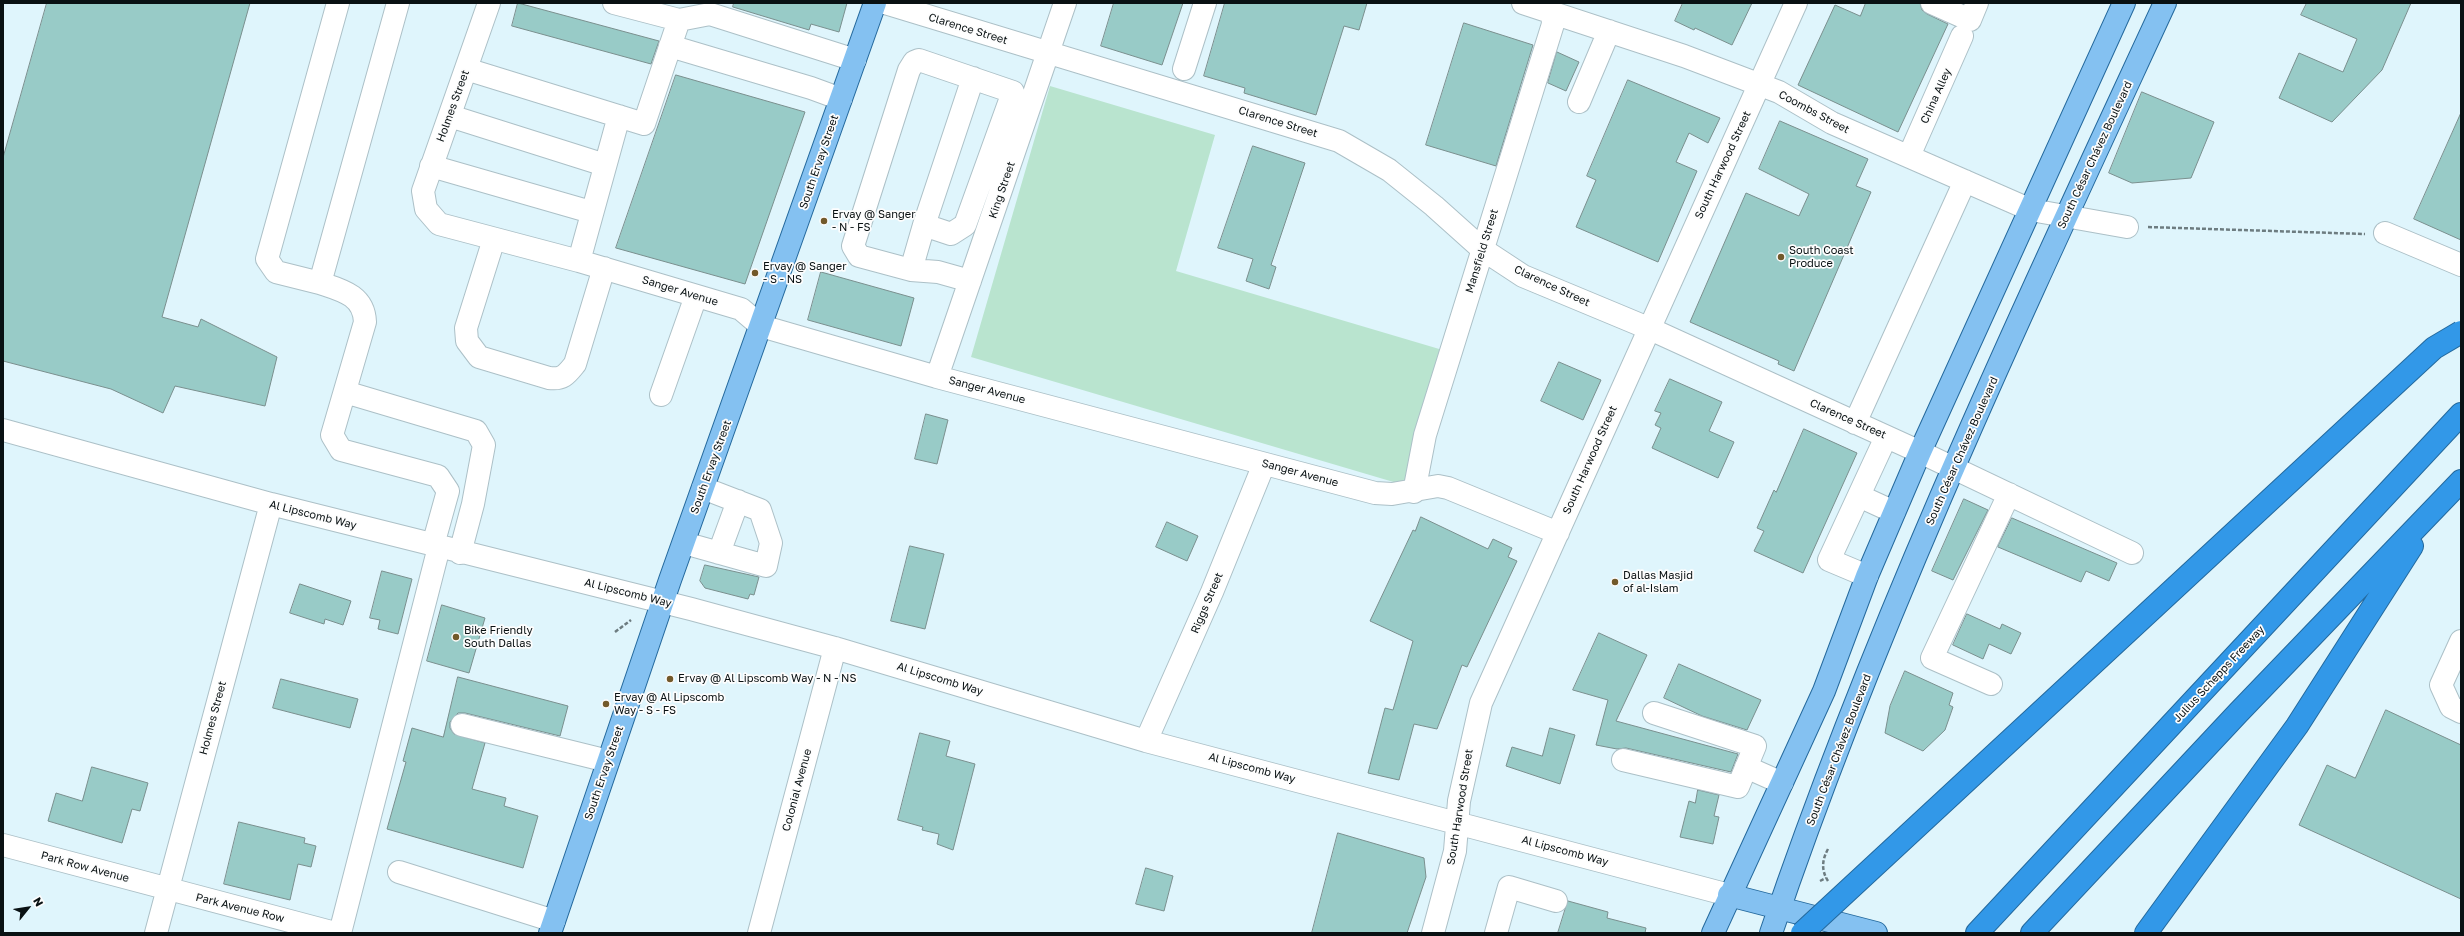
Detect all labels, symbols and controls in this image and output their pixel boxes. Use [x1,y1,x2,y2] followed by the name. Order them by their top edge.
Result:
[927,11,1009,47] street label: Clarence Street
[1918,66,1954,126] street label: China Alley
[434,68,472,144] street label: Holmes Street
[2055,79,2135,231] street label: South César Chávez Boulevard
[1776,88,1852,136] street label: Coombs Street
[1237,104,1319,140] street label: Clarence Street
[1692,109,1754,221] street label: South Harwood Street
[797,113,841,211] street label: South Ervay Street
[986,160,1018,220] street label: King Street
[1463,207,1501,295] street label: Mansfield Street
[832,208,915,234] place label: Ervay @ Sanger - N - FS
[819,216,829,226] marker: Ervay @ Sanger - N - FS
[1789,244,1854,270] place label: South Coast Produce
[1776,252,1786,262] marker: South Coast Produce
[763,260,846,286] place label: Ervay @ Sanger - S - NS
[1512,263,1592,309] street label: Clarence Street
[750,268,760,278] marker: Ervay @ Sanger - S - NS
[640,273,720,309] street label: Sanger Avenue
[947,373,1027,407] street label: Sanger Avenue
[1923,375,2001,527] street label: South César Chávez Boulevard
[1808,396,1888,442] street label: Clarence Street
[1560,404,1620,516] street label: South Harwood Street
[688,418,734,516] street label: South Ervay Street
[1260,456,1340,490] street label: Sanger Avenue
[268,498,358,532] street label: Al Lipscomb Way
[1623,569,1693,595] place label: Dallas Masjid of al-Islam
[1188,570,1226,636] street label: Riggs Street
[583,576,673,610] street label: Al Lipscomb Way
[1610,577,1620,587] marker: Dallas Masjid of al-Islam
[2171,623,2267,725] street label: Julius Schepps Freeway
[464,624,533,650] place label: Bike Friendly South Dallas
[451,632,461,642] marker: Bike Friendly South Dallas
[895,660,985,698] street label: Al Lipscomb Way
[678,672,857,686] place label: Ervay @ Al Lipscomb Way - N - NS
[1804,672,1874,828] street label: South César Chávez Boulevard
[665,674,675,684] marker: Ervay @ Al Lipscomb Way - N - NS
[197,680,229,756] street label: Holmes Street
[614,691,724,717] place label: Ervay @ Al Lipscomb Way - S - FS
[601,699,611,709] marker: Ervay @ Al Lipscomb Way - S - FS
[582,724,626,822] street label: South Ervay Street
[780,747,814,833] street label: Colonial Avenue
[1444,748,1476,866] street label: South Harwood Street
[1207,750,1297,786] street label: Al Lipscomb Way
[1520,833,1610,869] street label: Al Lipscomb Way
[39,849,131,885] street label: Park Row Avenue
[8,888,48,928] north arrow
[194,891,286,925] street label: Park Avenue Row
[31,895,47,909] text: N

